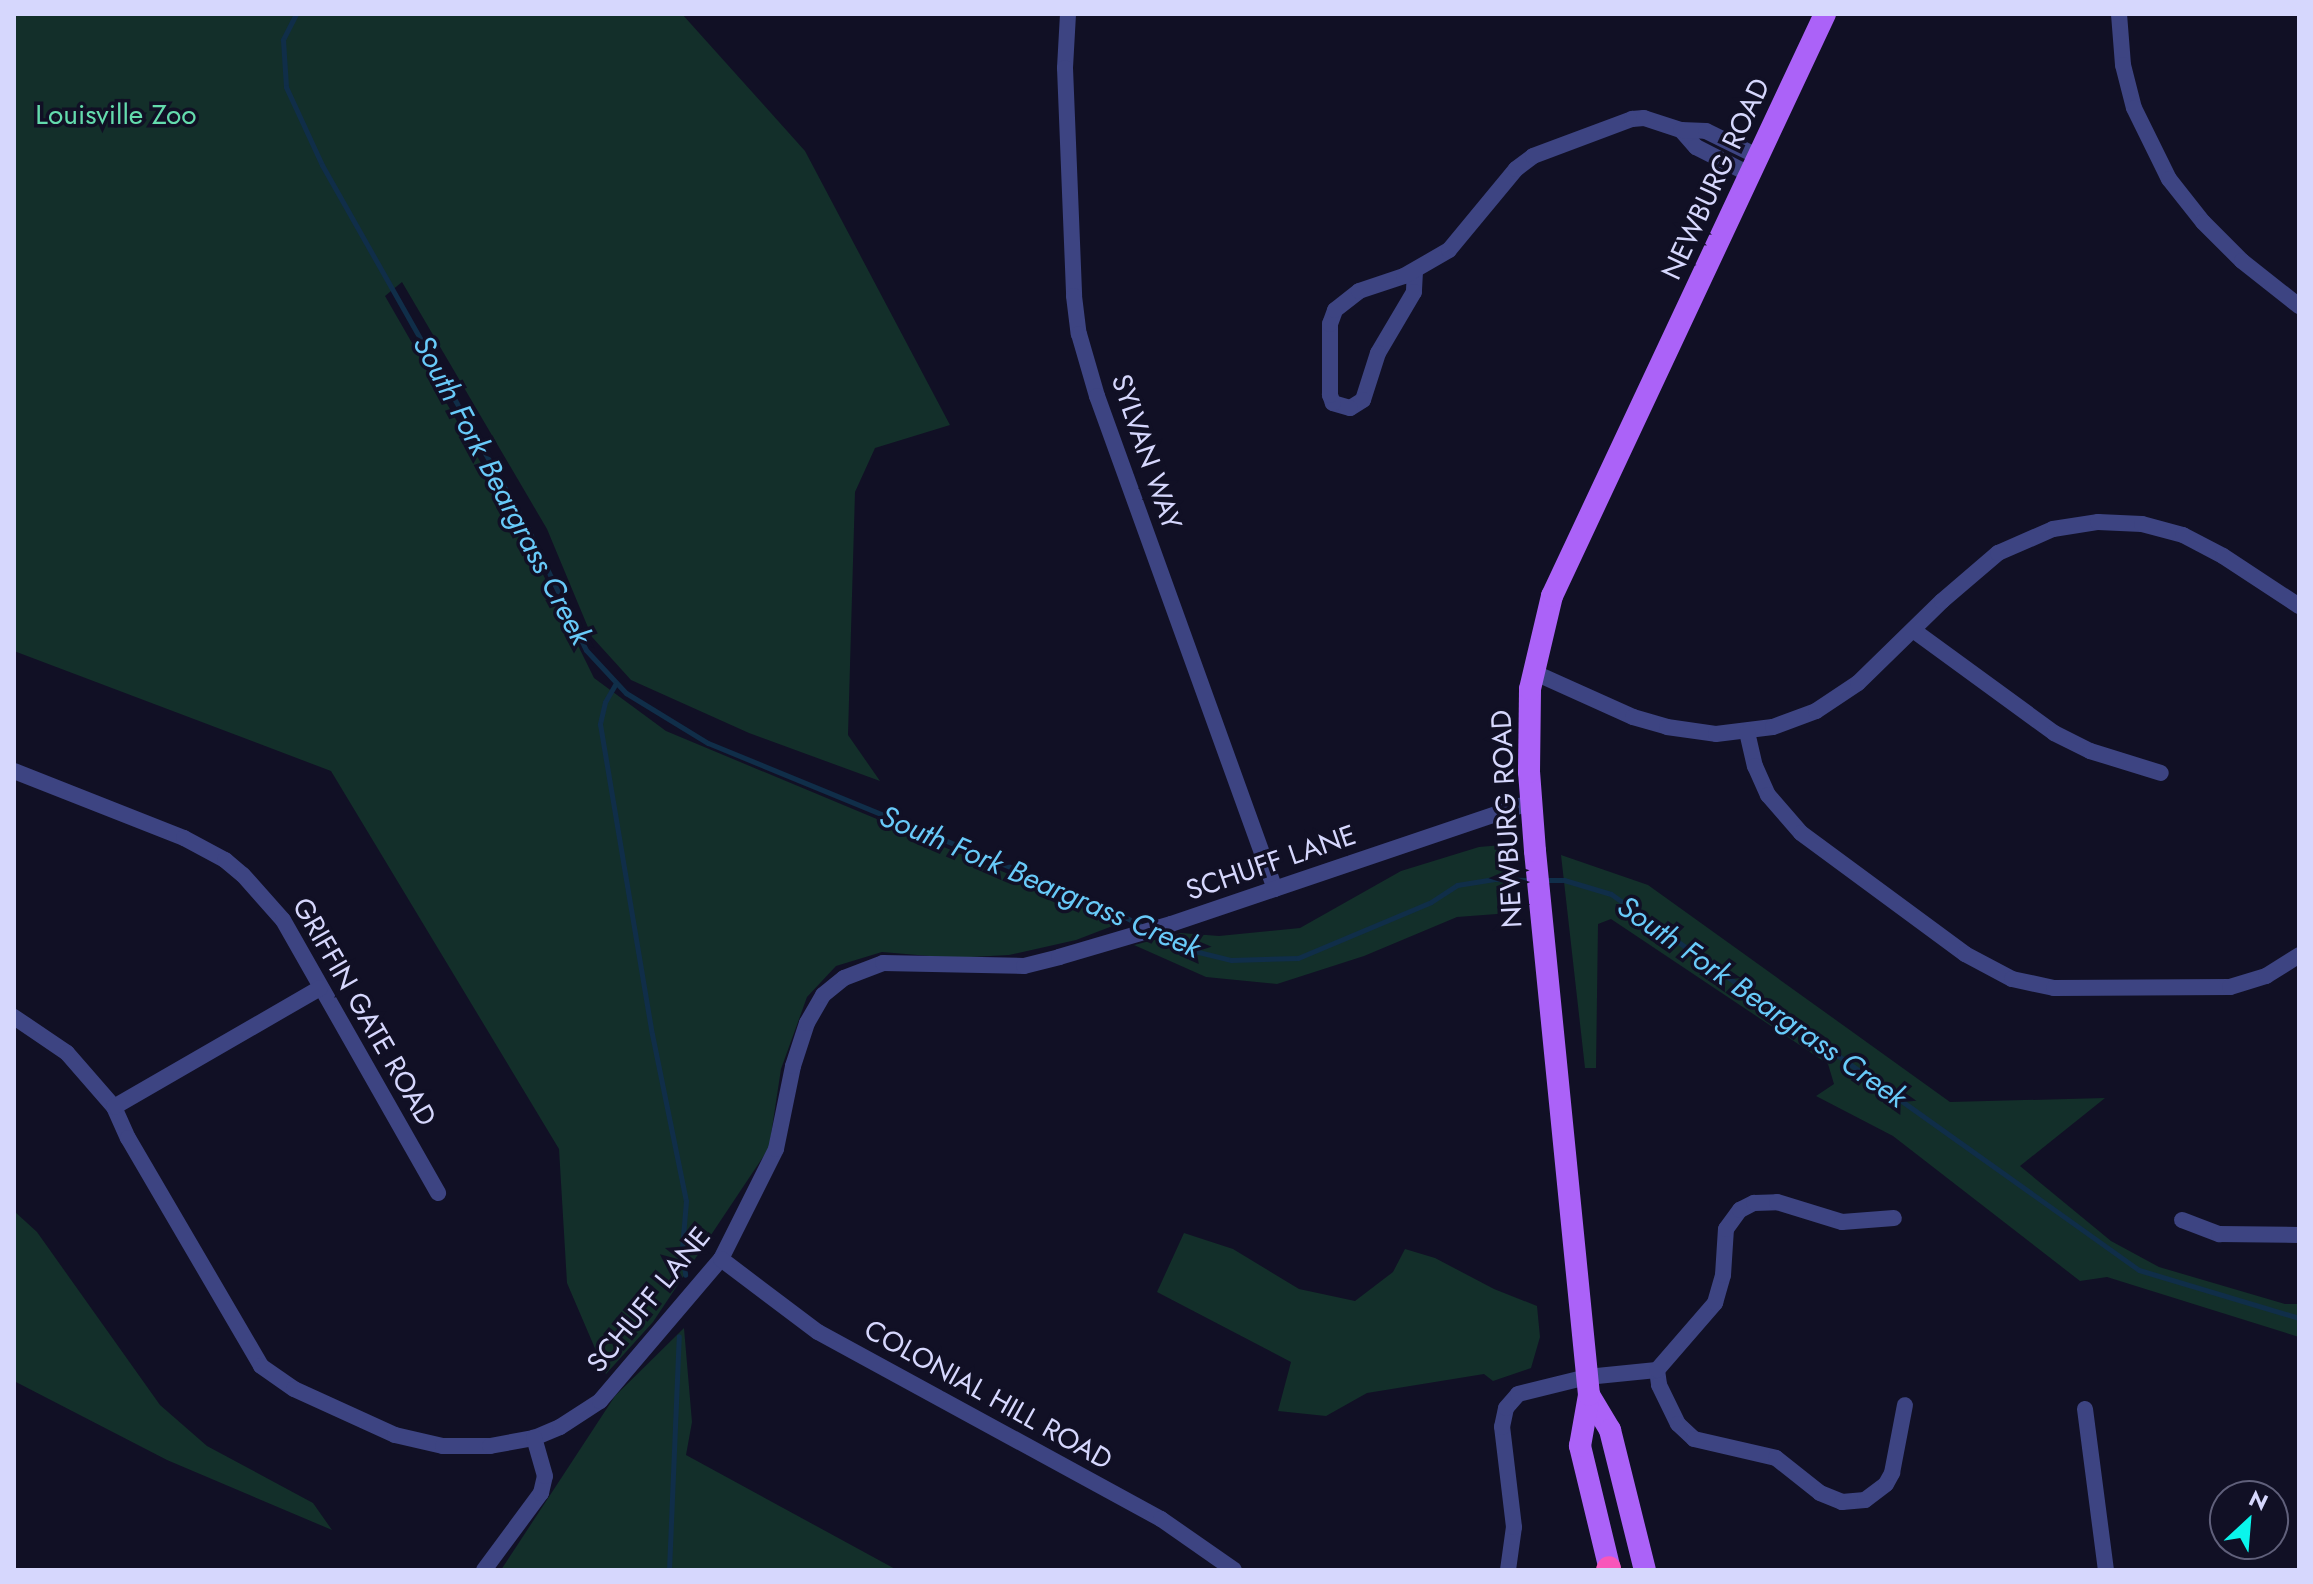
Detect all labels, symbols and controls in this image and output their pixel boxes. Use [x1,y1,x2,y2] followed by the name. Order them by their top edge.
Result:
[1655,73,1777,285] street label: NEWBURG ROAD
[35,98,197,132] park label: Louisville Zoo
[405,329,599,651] water label: South Fork Beargrass Creek
[1104,370,1188,534] street label: SYLVAN WAY
[1485,709,1529,929] street label: NEWBURG ROAD
[874,798,1206,966] water label: South Fork Beargrass Creek
[1182,818,1360,908] street label: SCHUFF LANE
[1610,888,1914,1116] water label: South Fork Beargrass Creek
[285,892,443,1132] street label: GRIFFIN GATE ROAD
[580,1220,718,1380] street label: SCHUFF LANE
[858,1313,1118,1477] street label: COLONIAL HILL ROAD
[2209,1480,2289,1560] north arrow
[2244,1482,2274,1518] text: N

